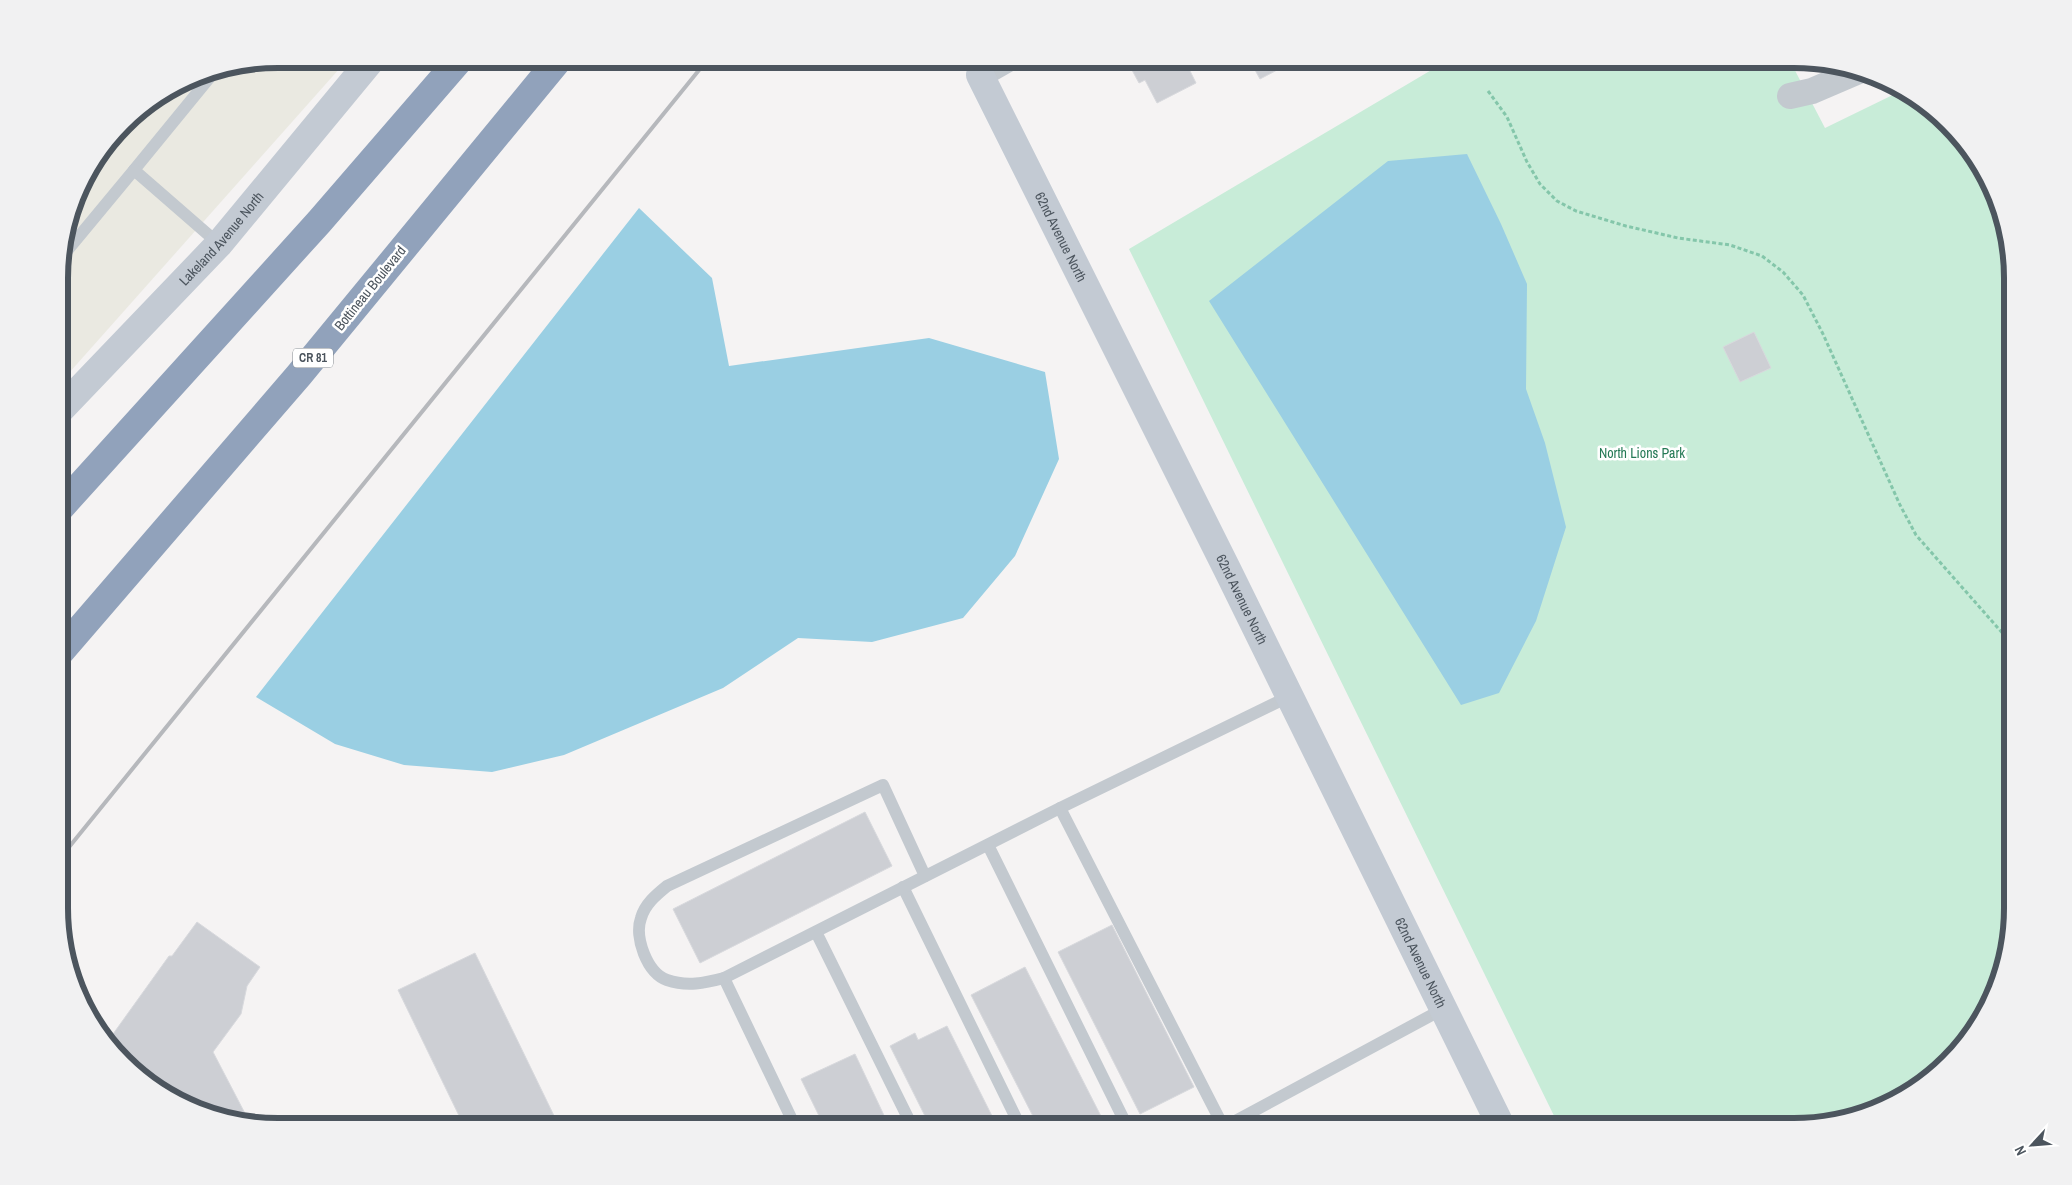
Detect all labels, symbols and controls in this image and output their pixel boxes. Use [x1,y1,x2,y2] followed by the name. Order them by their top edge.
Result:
[175,188,267,289] street label: Lakeland Avenue North
[1031,189,1091,285] street label: 62nd Avenue North
[330,242,410,334] street label: Bottineau Boulevard
[293,348,333,368] road number: CR 81
[1599,444,1685,462] park label: North Lions Park
[1212,551,1272,647] street label: 62nd Avenue North
[1391,915,1450,1011] street label: 62nd Avenue North
[2007,1120,2057,1170] north arrow
[2010,1143,2030,1158] text: N

